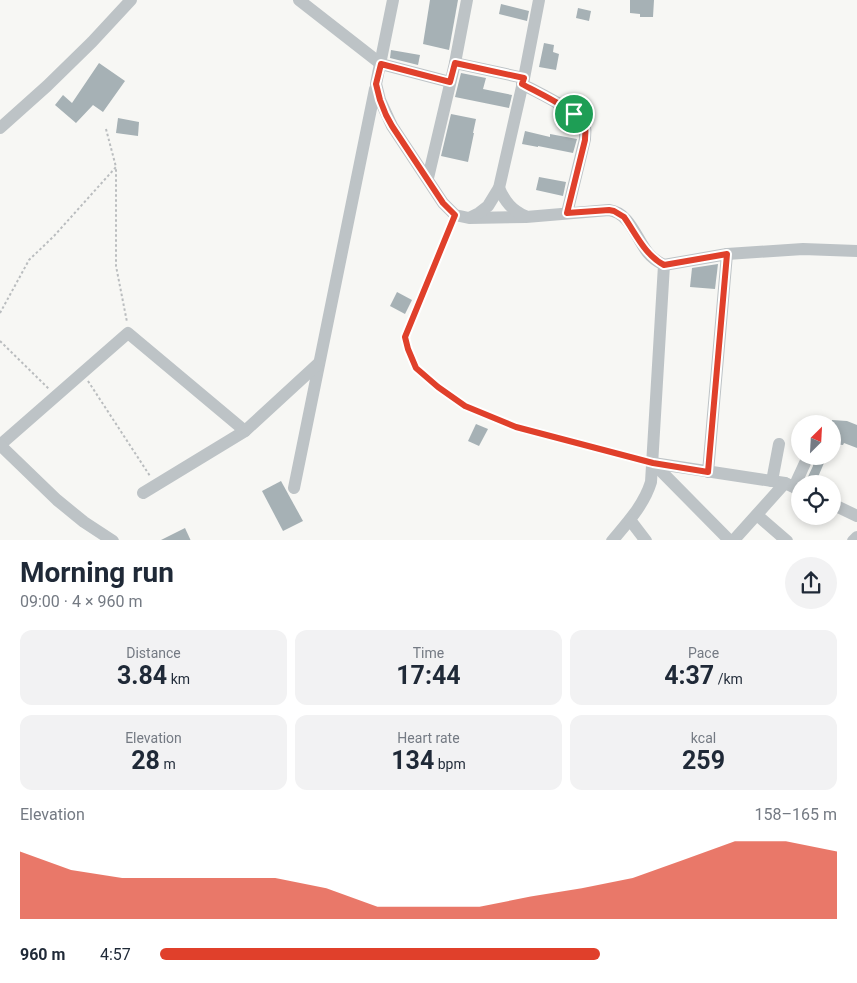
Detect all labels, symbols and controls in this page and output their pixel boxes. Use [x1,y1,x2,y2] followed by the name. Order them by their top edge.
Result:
[553,93,595,135] pin
[560,100,588,128] icon: arrive
[791,415,841,465] north arrow
[791,415,841,525] map controls
[791,475,841,525] button: locate
[20,556,174,589] text: Morning run
[785,557,837,609] button: share
[20,592,142,611] text: 09:00 · 4 × 960 m
[126,645,181,661] text: Distance
[413,645,444,661] text: Time
[688,645,719,661] text: Pace
[117,661,167,690] text: 3.84
[396,661,461,690] text: 17:44
[664,661,714,690] text: 4:37
[167,671,190,687] text: km
[714,671,743,687] text: /km
[125,730,182,746] text: Elevation
[397,730,460,746] text: Heart rate
[691,730,716,746] text: kcal
[131,746,160,775] text: 28
[391,746,434,775] text: 134
[682,746,725,775] text: 259
[160,756,176,772] text: m
[434,756,466,772] text: bpm
[20,805,85,824] text: Elevation
[755,805,837,824] text: 158–165 m
[20,945,65,964] text: 960 m
[100,945,131,964] text: 4:57

